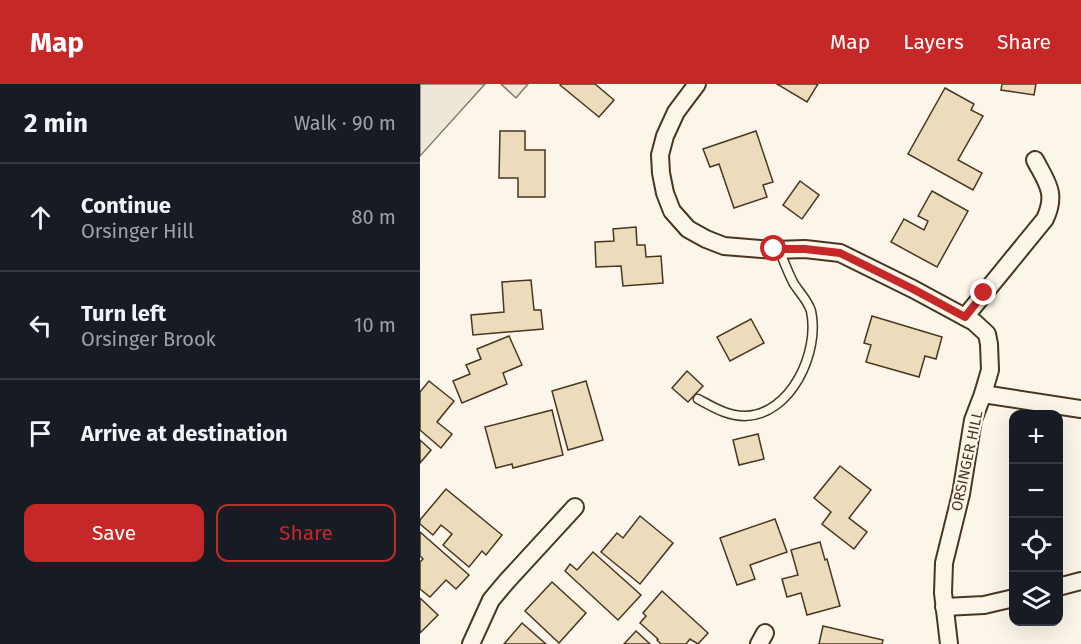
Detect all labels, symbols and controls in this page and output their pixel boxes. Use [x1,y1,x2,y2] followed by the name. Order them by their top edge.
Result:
[30,26,84,59] text: Map
[830,29,870,55] text: Map
[903,29,964,55] text: Layers
[997,29,1051,55] text: Share
[24,108,88,139] text: 2 min
[294,111,396,135] text: Walk · 90 m
[81,192,171,219] text: Continue
[24,201,57,234] icon: ahead
[351,205,396,229] text: 80 m
[81,219,194,243] text: Orsinger Hill
[760,235,786,261] route start
[970,279,996,305] route end
[81,300,166,327] text: Turn left
[24,309,57,342] icon: left
[354,313,396,337] text: 10 m
[81,327,216,351] text: Orsinger Brook
[948,409,987,513] street label: ORSINGER HILL
[1009,410,1063,626] map controls
[1009,410,1063,464] button: +
[24,417,57,450] icon: arrive
[81,420,288,447] text: Arrive at destination
[1009,464,1063,518] button: −
[24,504,204,562] button: Save
[216,504,396,562] button: Share
[1009,518,1063,572] button: locate
[1009,572,1063,626] button: layers

